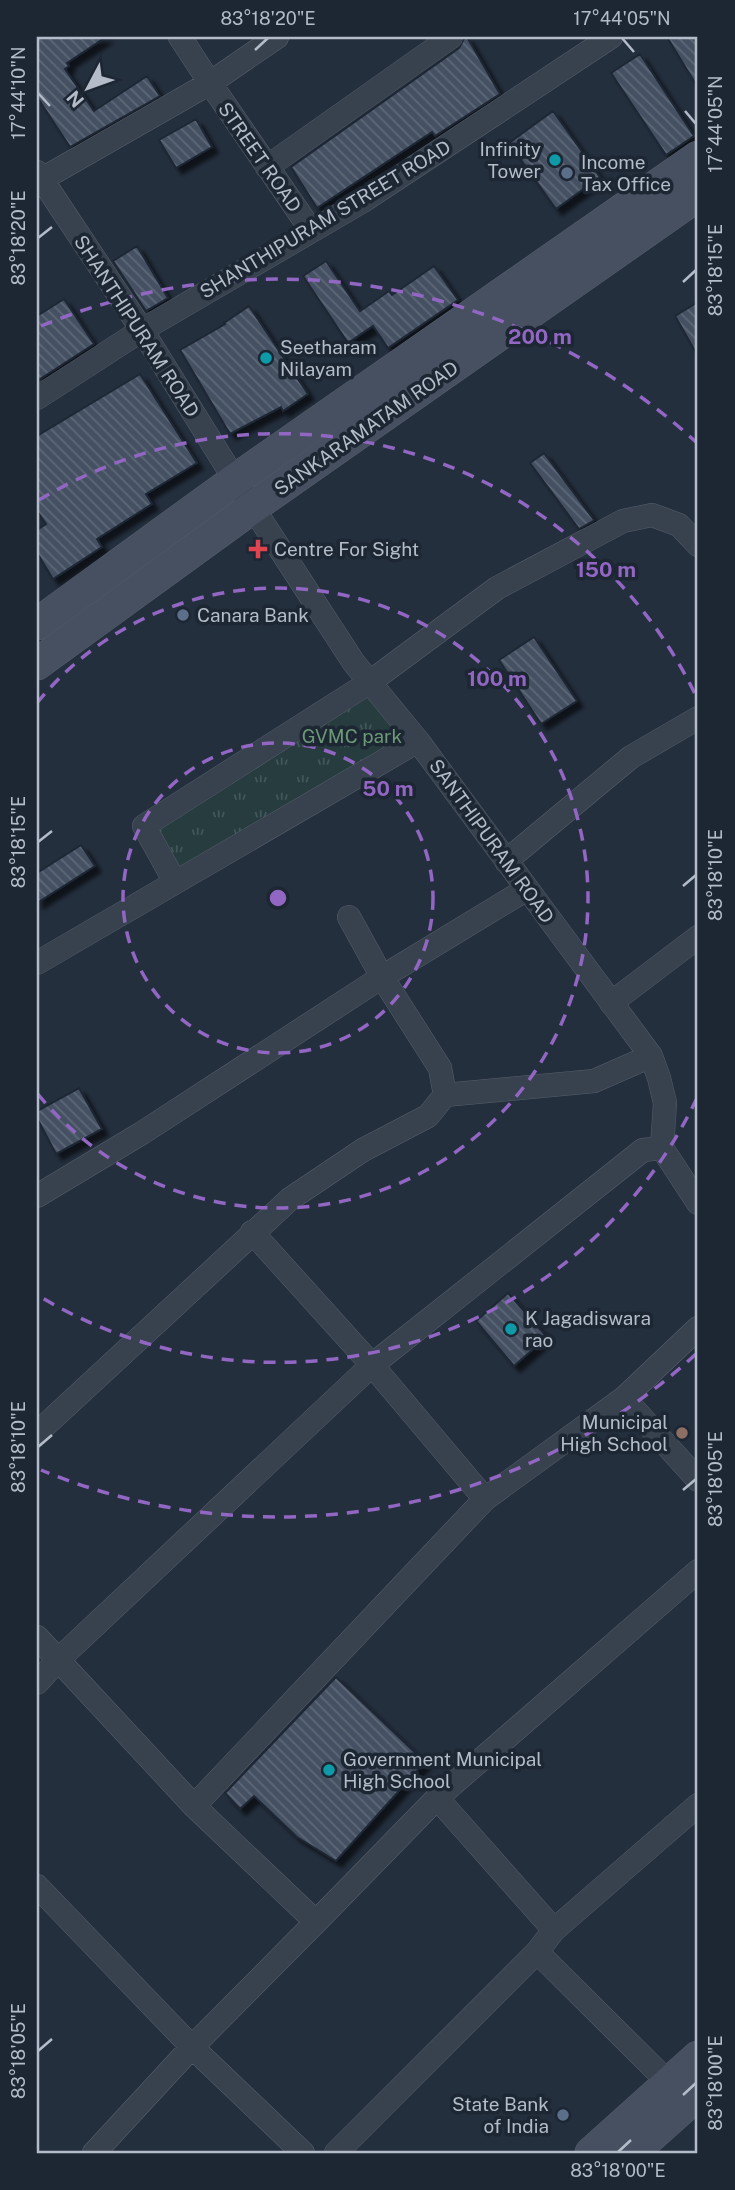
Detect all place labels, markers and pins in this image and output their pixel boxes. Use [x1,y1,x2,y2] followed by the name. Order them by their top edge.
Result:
[479,138,541,182] place label: Infinity Tower
[581,151,671,195] place label: Income Tax Office
[547,152,563,168] marker: Infinity Tower
[559,165,575,181] marker: Income Tax Office
[280,336,377,380] place label: Seetharam Nilayam
[258,350,274,366] marker: Seetharam Nilayam
[274,538,419,560] place label: Centre For Sight
[248,539,268,559] marker: Centre For Sight
[197,604,309,626] place label: Canara Bank
[175,607,191,623] marker: Canara Bank
[266,886,290,910] centre of rings
[525,1307,651,1351] place label: K Jagadiswara rao
[503,1321,519,1337] marker: K Jagadiswara rao
[560,1411,668,1455] place label: Municipal High School
[674,1425,690,1441] marker: Municipal High School
[343,1748,542,1792] place label: Government Municipal High School
[321,1762,337,1778] marker: Government Municipal High School
[452,2093,549,2137] place label: State Bank of India
[555,2107,571,2123] marker: State Bank of India

